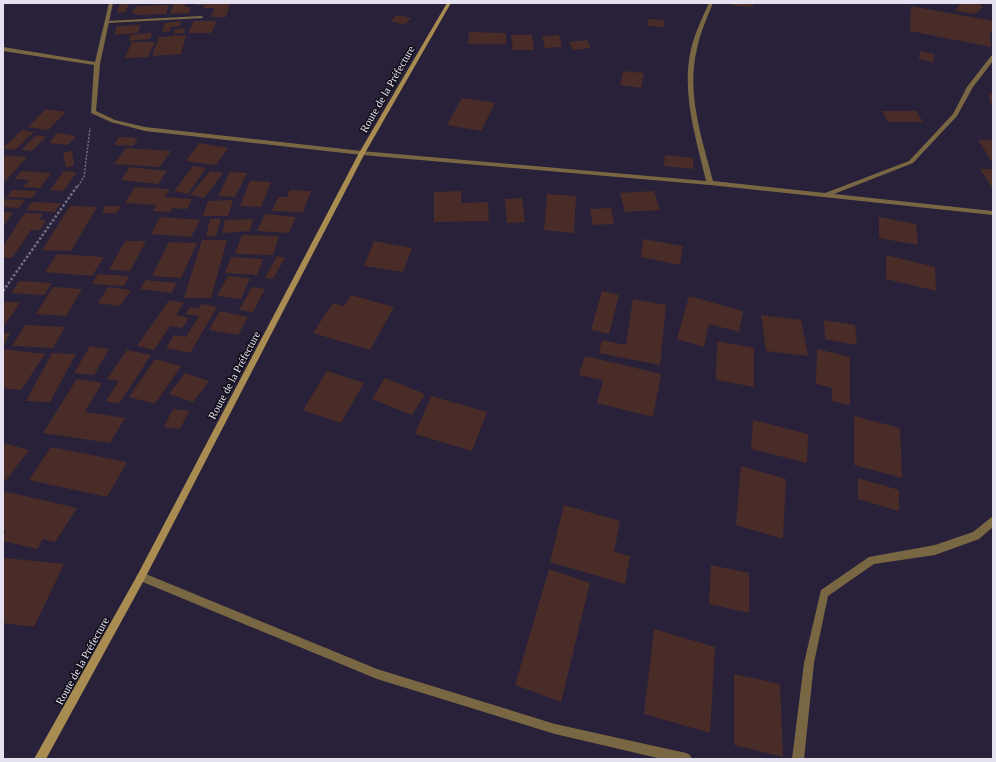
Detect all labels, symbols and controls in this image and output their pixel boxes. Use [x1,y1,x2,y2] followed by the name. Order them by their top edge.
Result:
[357,43,417,134] street label: Route de la Préfecture
[206,329,262,421] street label: Route de la Préfecture
[53,615,111,707] street label: Route de la Préfecture

